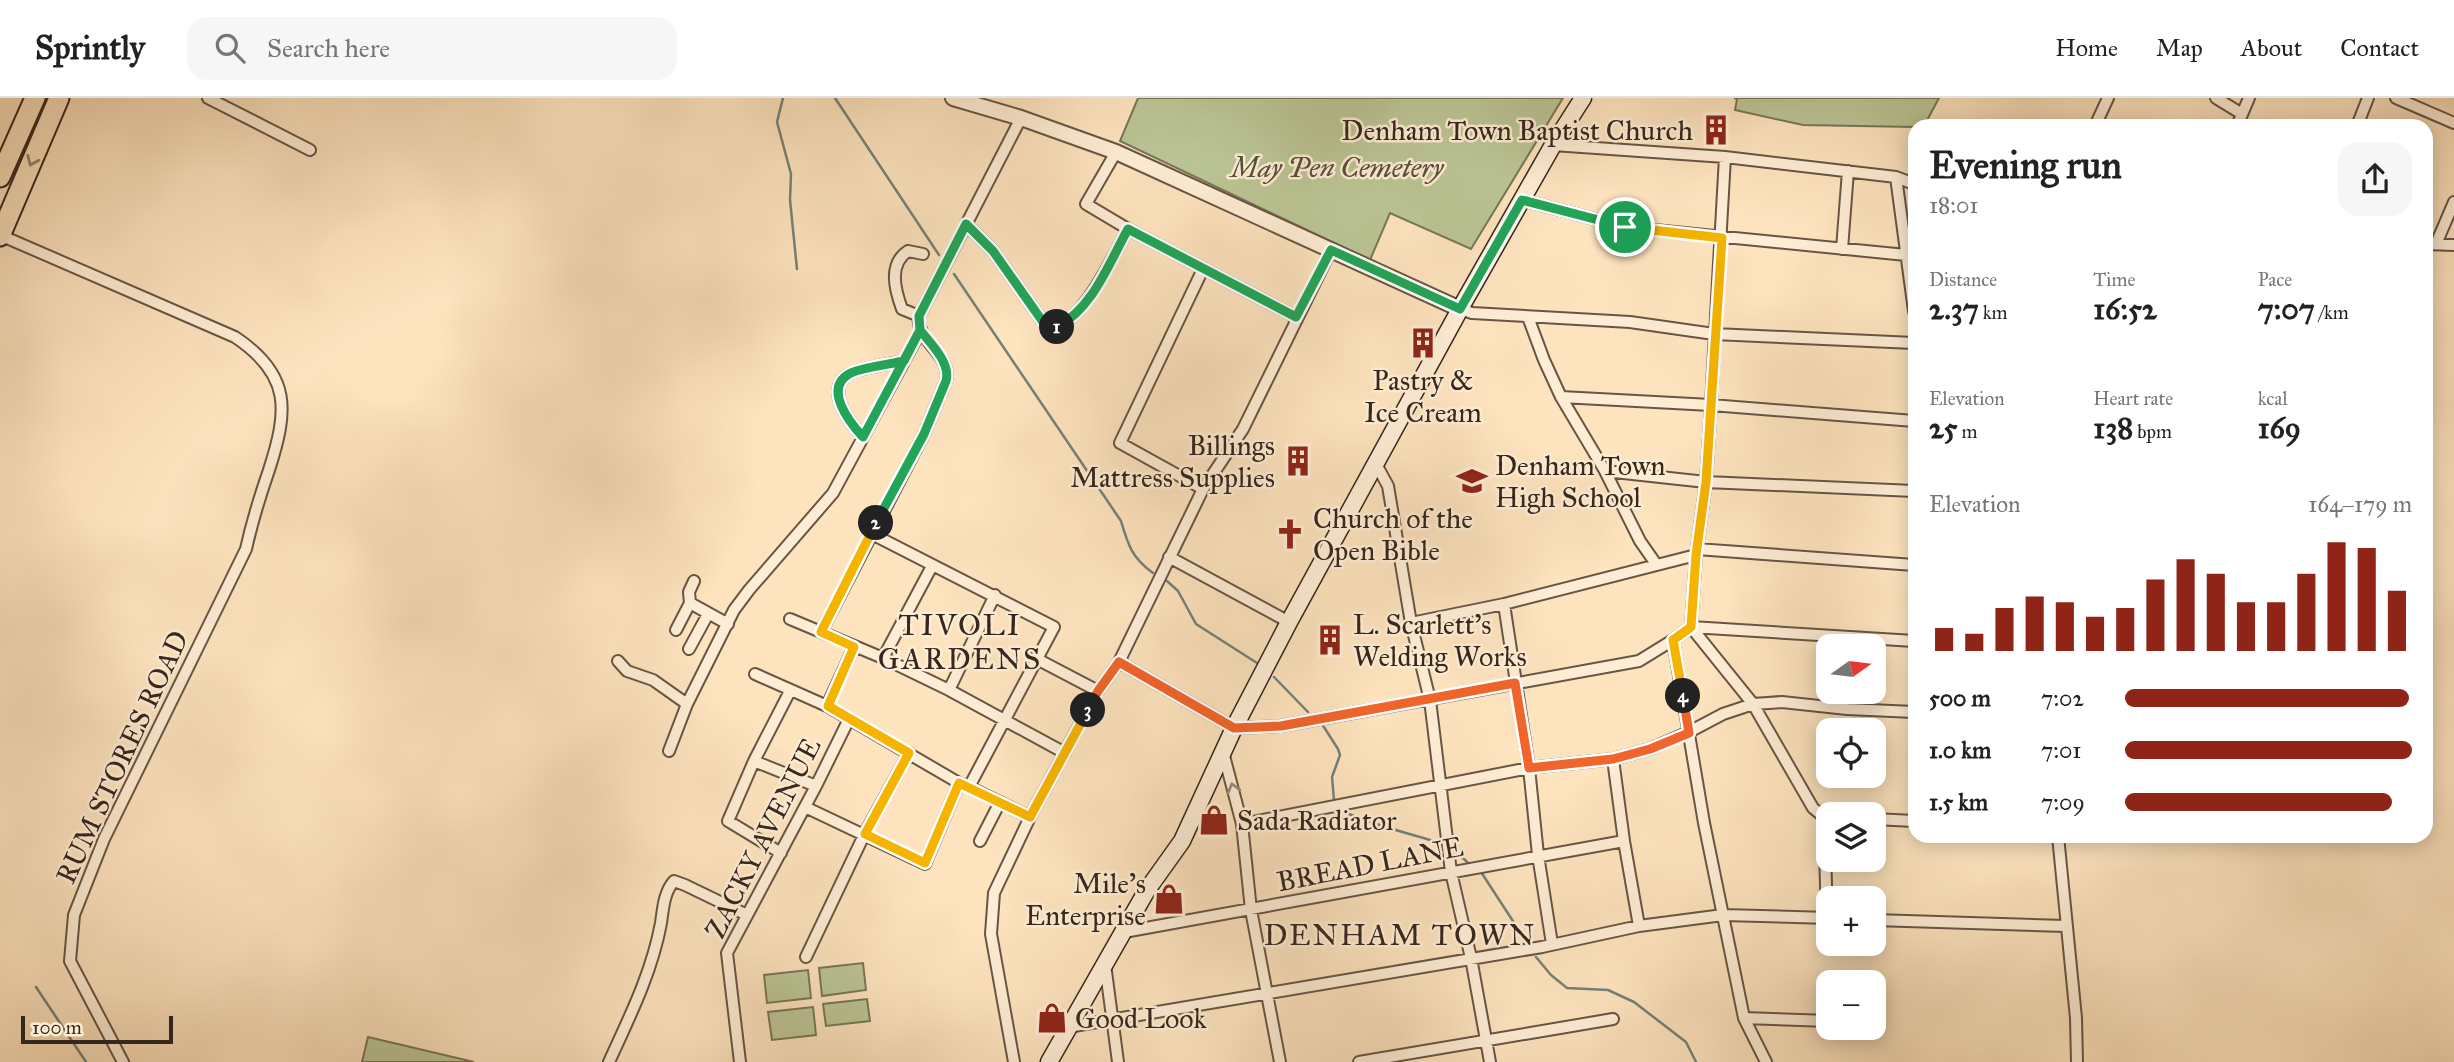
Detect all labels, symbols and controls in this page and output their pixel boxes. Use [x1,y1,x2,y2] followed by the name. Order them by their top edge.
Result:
[187,17,677,80] search box
[35,28,145,68] text: Sprintly
[211,29,249,67] icon: search
[267,32,390,64] text: Search here
[2055,33,2118,63] text: Home
[2156,33,2203,63] text: Map
[2241,33,2302,63] text: About
[2340,33,2419,63] text: Contact
[1341,113,1693,148] place label: Denham Town Baptist Church
[1699,113,1733,147] building icon: Denham Town Baptist Church
[1929,142,2122,188] text: Evening run
[2338,142,2412,216] button: share
[1228,150,1445,185] park label: May Pen Cemetery
[26,154,40,166] one-way arrow
[1929,191,1978,219] text: 18:01
[1595,197,1655,257] pin
[1606,208,1644,246] icon: arrive
[1929,268,1997,291] text: Distance
[2093,268,2135,291] text: Time
[2258,268,2292,291] text: Pace
[1929,291,1979,327] text: 2.37
[2093,291,2157,327] text: 16:52
[2258,291,2315,327] text: 7:07
[1979,301,2008,324] text: km
[2315,301,2349,324] text: /km
[1040,310,1074,344] pin: 1
[1053,315,1060,338] text: 1
[1406,326,1440,360] building icon: Pastry & Ice Cream
[1364,363,1482,430] place label: Pastry & Ice Cream
[1929,387,2004,410] text: Elevation
[2093,387,2173,410] text: Heart rate
[2258,387,2288,410] text: kcal
[1929,410,1958,446] text: 25
[2093,410,2133,446] text: 138
[2258,410,2301,446] text: 169
[1958,420,1978,443] text: m
[2133,420,2172,443] text: bpm
[1070,428,1275,495] place label: Billings Mattress Supplies
[1281,444,1315,478] building icon: Billings Mattress Supplies
[1495,448,1665,515] place label: Denham Town High School
[1455,464,1489,498] school or university icon: Denham Town High School
[1929,490,2020,518] text: Elevation
[2308,490,2412,518] text: 164–179 m
[1313,501,1473,568] place label: Church of the Open Bible
[858,506,894,540] pin: 2
[871,511,880,534] text: 2
[1273,517,1307,551] church icon: Church of the Open Bible
[878,607,1042,677] district label: TIVOLI GARDENS
[1353,607,1527,674] place label: L. Scarlett's Welding Works
[1313,623,1347,657] building icon: L. Scarlett's Welding Works
[48,625,196,889] street label: RUM STORES ROAD
[1816,634,1886,704] north arrow
[1816,634,1886,1040] map controls
[1666,678,1700,714] pin: 4
[1677,684,1688,707] text: 4
[1929,684,1991,712] text: 500 m
[2041,684,2084,712] text: 7:02
[1070,692,1106,728] pin: 3
[1084,698,1091,721] text: 3
[1816,718,1886,788] button: locate
[697,732,829,944] street label: ZACKY AVENUE
[1929,736,1991,764] text: 1.0 km
[2041,736,2081,764] text: 7:01
[1226,782,1241,794] one-way arrow
[1929,788,1988,816] text: 1.5 km
[2041,788,2085,816] text: 7:09
[1816,802,1886,872] button: layers
[1197,803,1231,837] shop icon: Sada Radiator
[1237,803,1397,838] place label: Sada Radiator
[1274,829,1466,899] street label: BREAD LANE
[1025,866,1146,933] place label: Mile's Enterprise
[1152,882,1186,916] shop icon: Mile's Enterprise
[1816,886,1886,956] button: +
[1264,917,1536,953] district label: DENHAM TOWN
[1816,970,1886,1040] button: −
[1035,1001,1069,1035] shop icon: Good Look
[1075,1001,1206,1036] place label: Good Look
[21,1013,173,1045] scale bar
[32,1016,82,1039] text: 100 m

